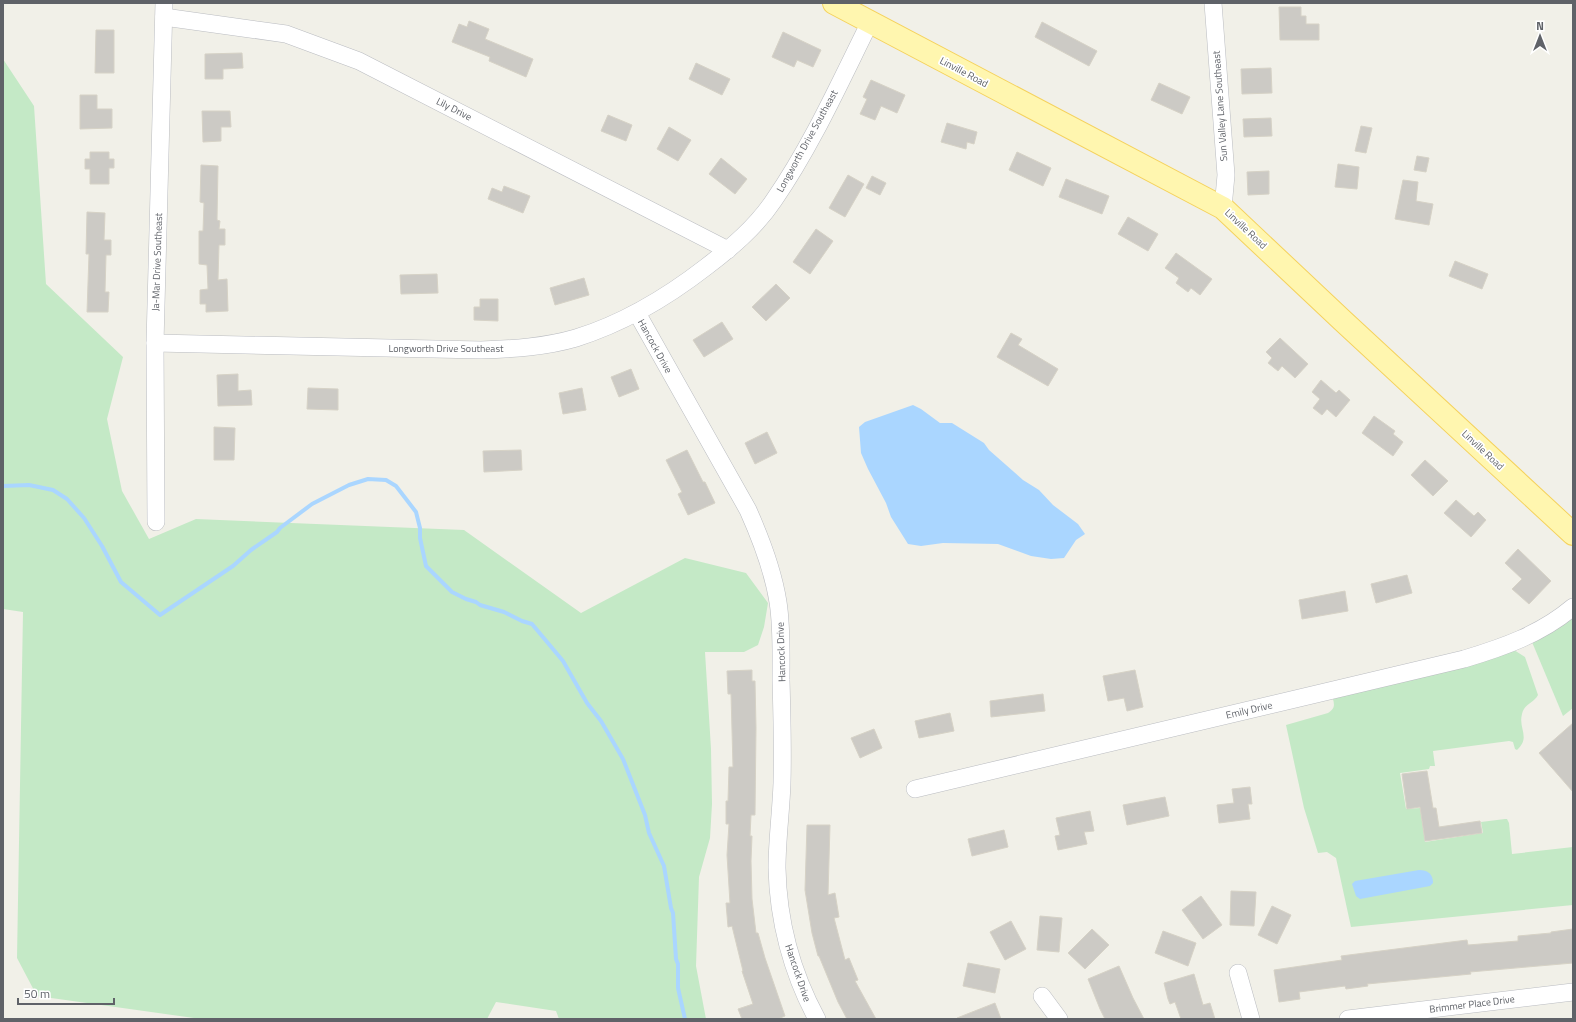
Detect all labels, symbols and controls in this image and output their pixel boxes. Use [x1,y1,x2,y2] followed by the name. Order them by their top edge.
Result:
[1520,16,1560,56] north arrow
[1536,18,1544,34] text: N
[1209,50,1231,162] street label: Sun Valley Lane Southeast
[937,53,991,91] street label: Linville Road
[773,87,842,195] street label: Longworth Drive Southeast
[434,94,474,124] street label: Lily Drive
[1222,206,1270,252] street label: Linville Road
[148,212,166,311] street label: Ja-Mar Drive Southeast
[634,316,676,376] street label: Hancock Drive
[388,341,504,356] street label: Longworth Drive Southeast
[1459,427,1507,473] street label: Linville Road
[772,622,790,682] street label: Hancock Drive
[1224,697,1274,723] street label: Emily Drive
[781,942,815,1004] street label: Hancock Drive
[18,980,114,1006] scale bar
[24,984,50,1003] text: 50 m
[1428,991,1516,1017] street label: Brimmer Place Drive

